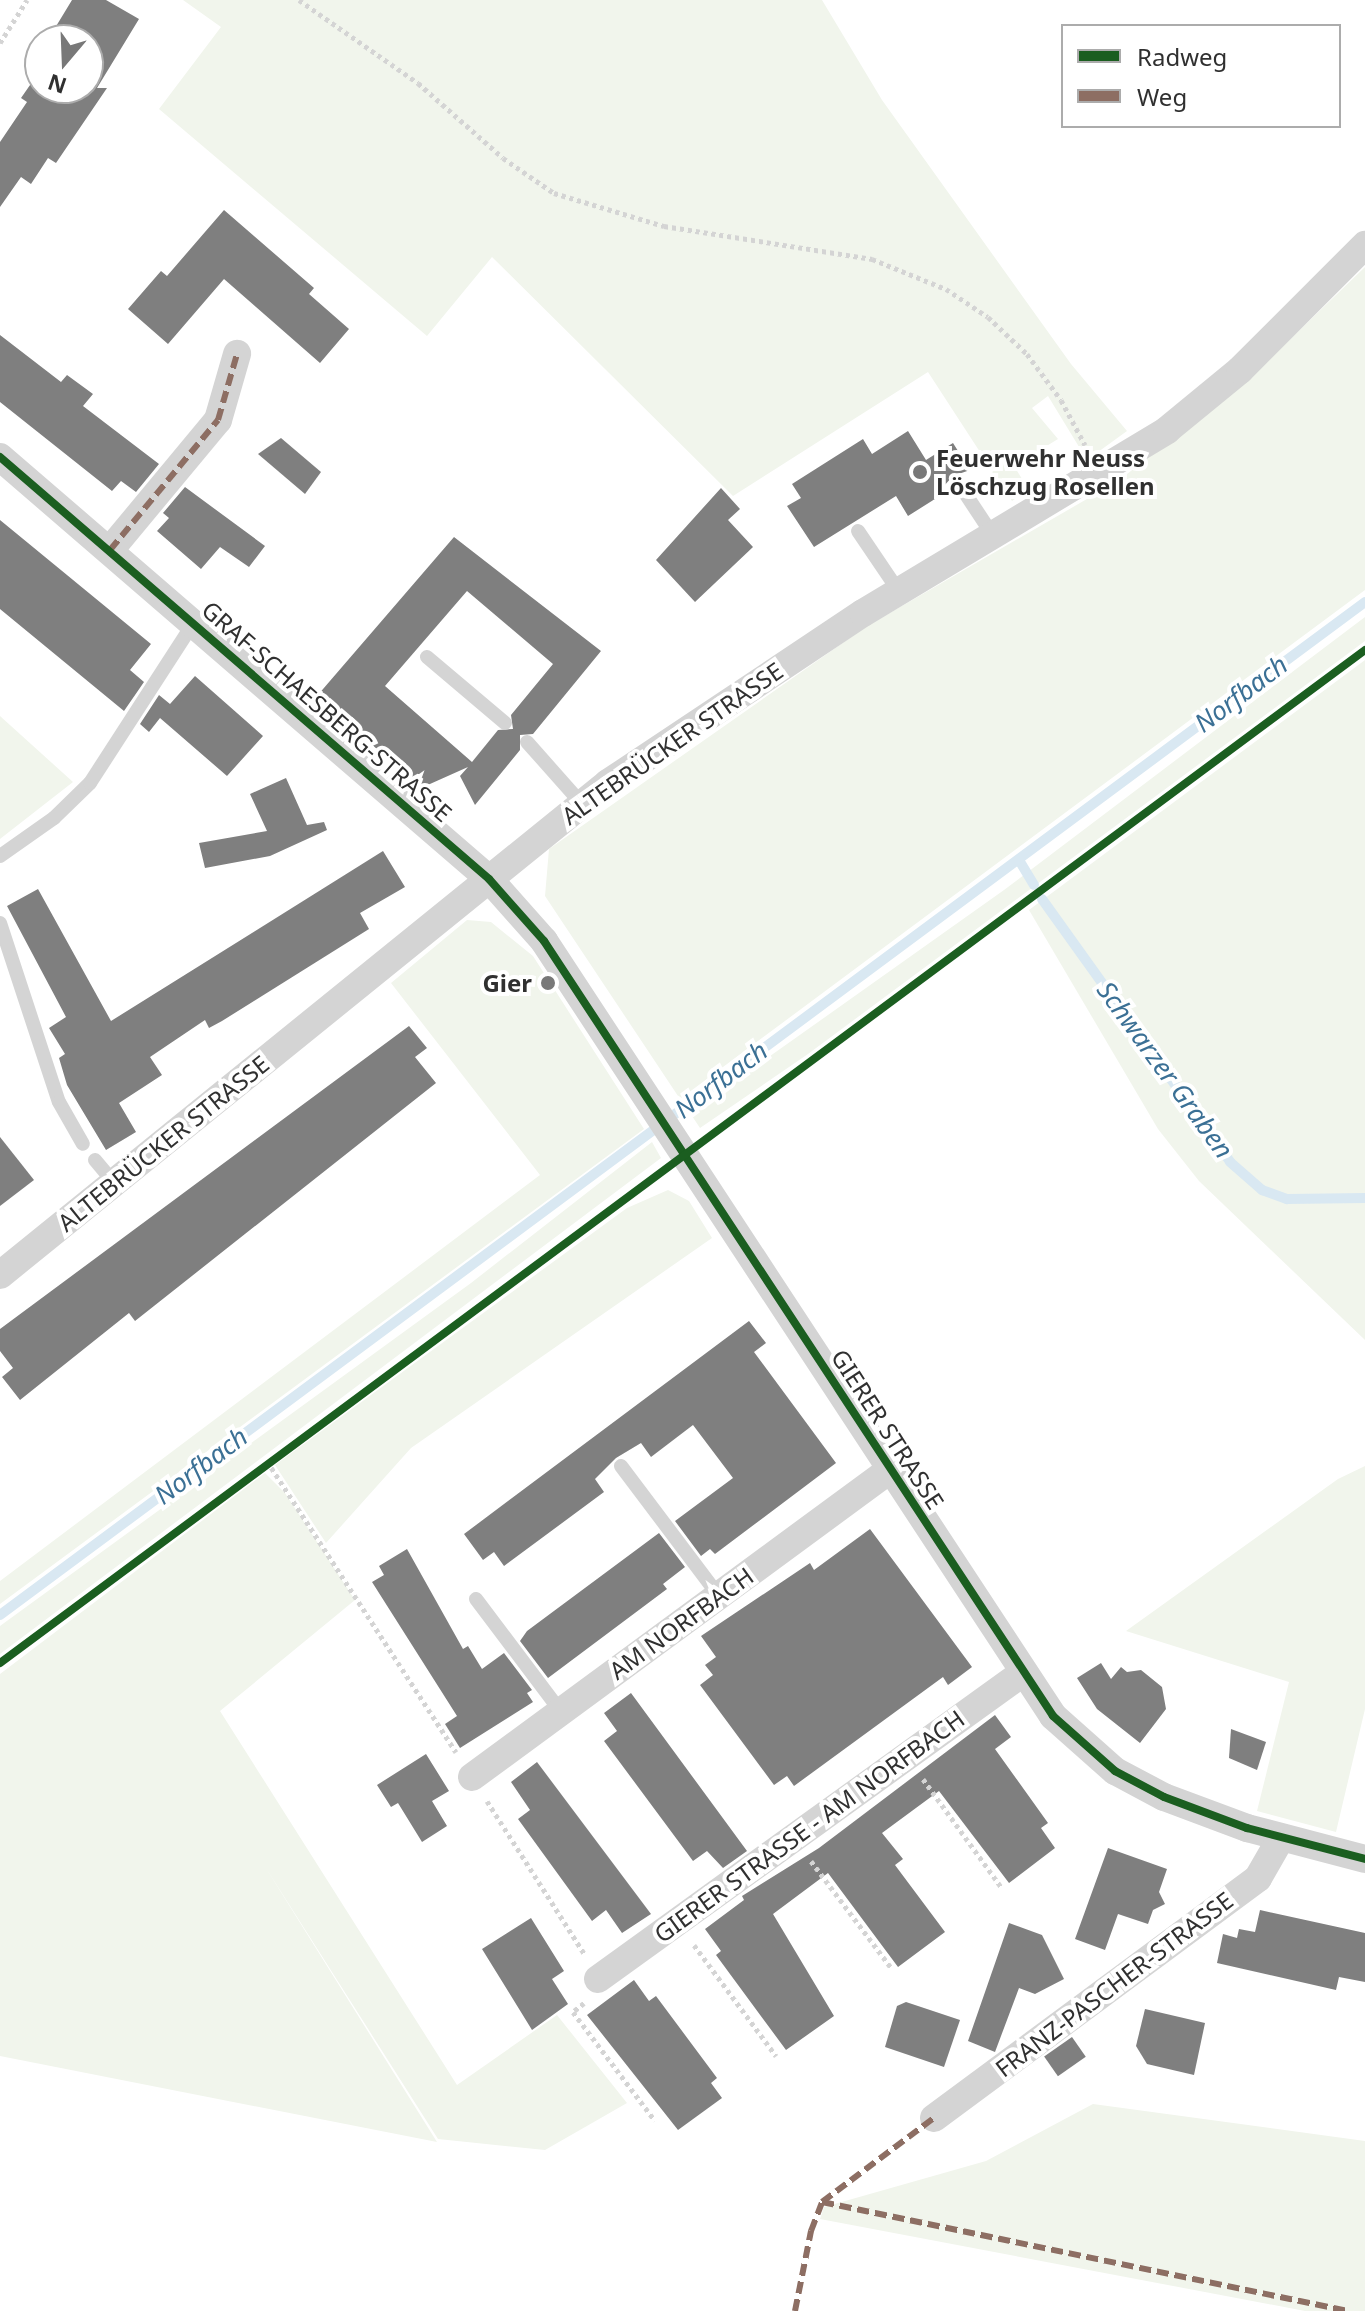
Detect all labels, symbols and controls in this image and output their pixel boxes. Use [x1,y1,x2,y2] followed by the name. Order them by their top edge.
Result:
[24,24,104,104] north arrow
[1061,24,1341,128] legend
[1137,40,1227,73] text: Radweg
[44,68,70,102] text: N
[1137,80,1187,113] text: Weg
[936,444,1155,500] place label: Feuerwehr Neuss Löschzug Rosellen
[911,463,929,481] marker: Feuerwehr Neuss Löschzug Rosellen
[196,595,458,827] street label: GRAF-SCHAESBERG-STRASSE
[1188,649,1294,739] water label: Norfbach
[556,656,788,830] street label: ALTEBRÜCKER STRASSE
[482,969,532,997] place label: Gier
[539,974,557,992] marker: Gier
[1090,976,1240,1164] water label: Schwarzer Graben
[668,1035,774,1125] water label: Norfbach
[52,1049,274,1237] street label: ALTEBRÜCKER STRASSE
[826,1344,950,1514] street label: GIERER STRASSE
[148,1421,254,1511] water label: Norfbach
[603,1561,759,1685] street label: AM NORFBACH
[648,1704,970,1948] street label: GIERER STRASSE - AM NORFBACH
[990,1885,1238,2083] street label: FRANZ-PASCHER-STRASSE

